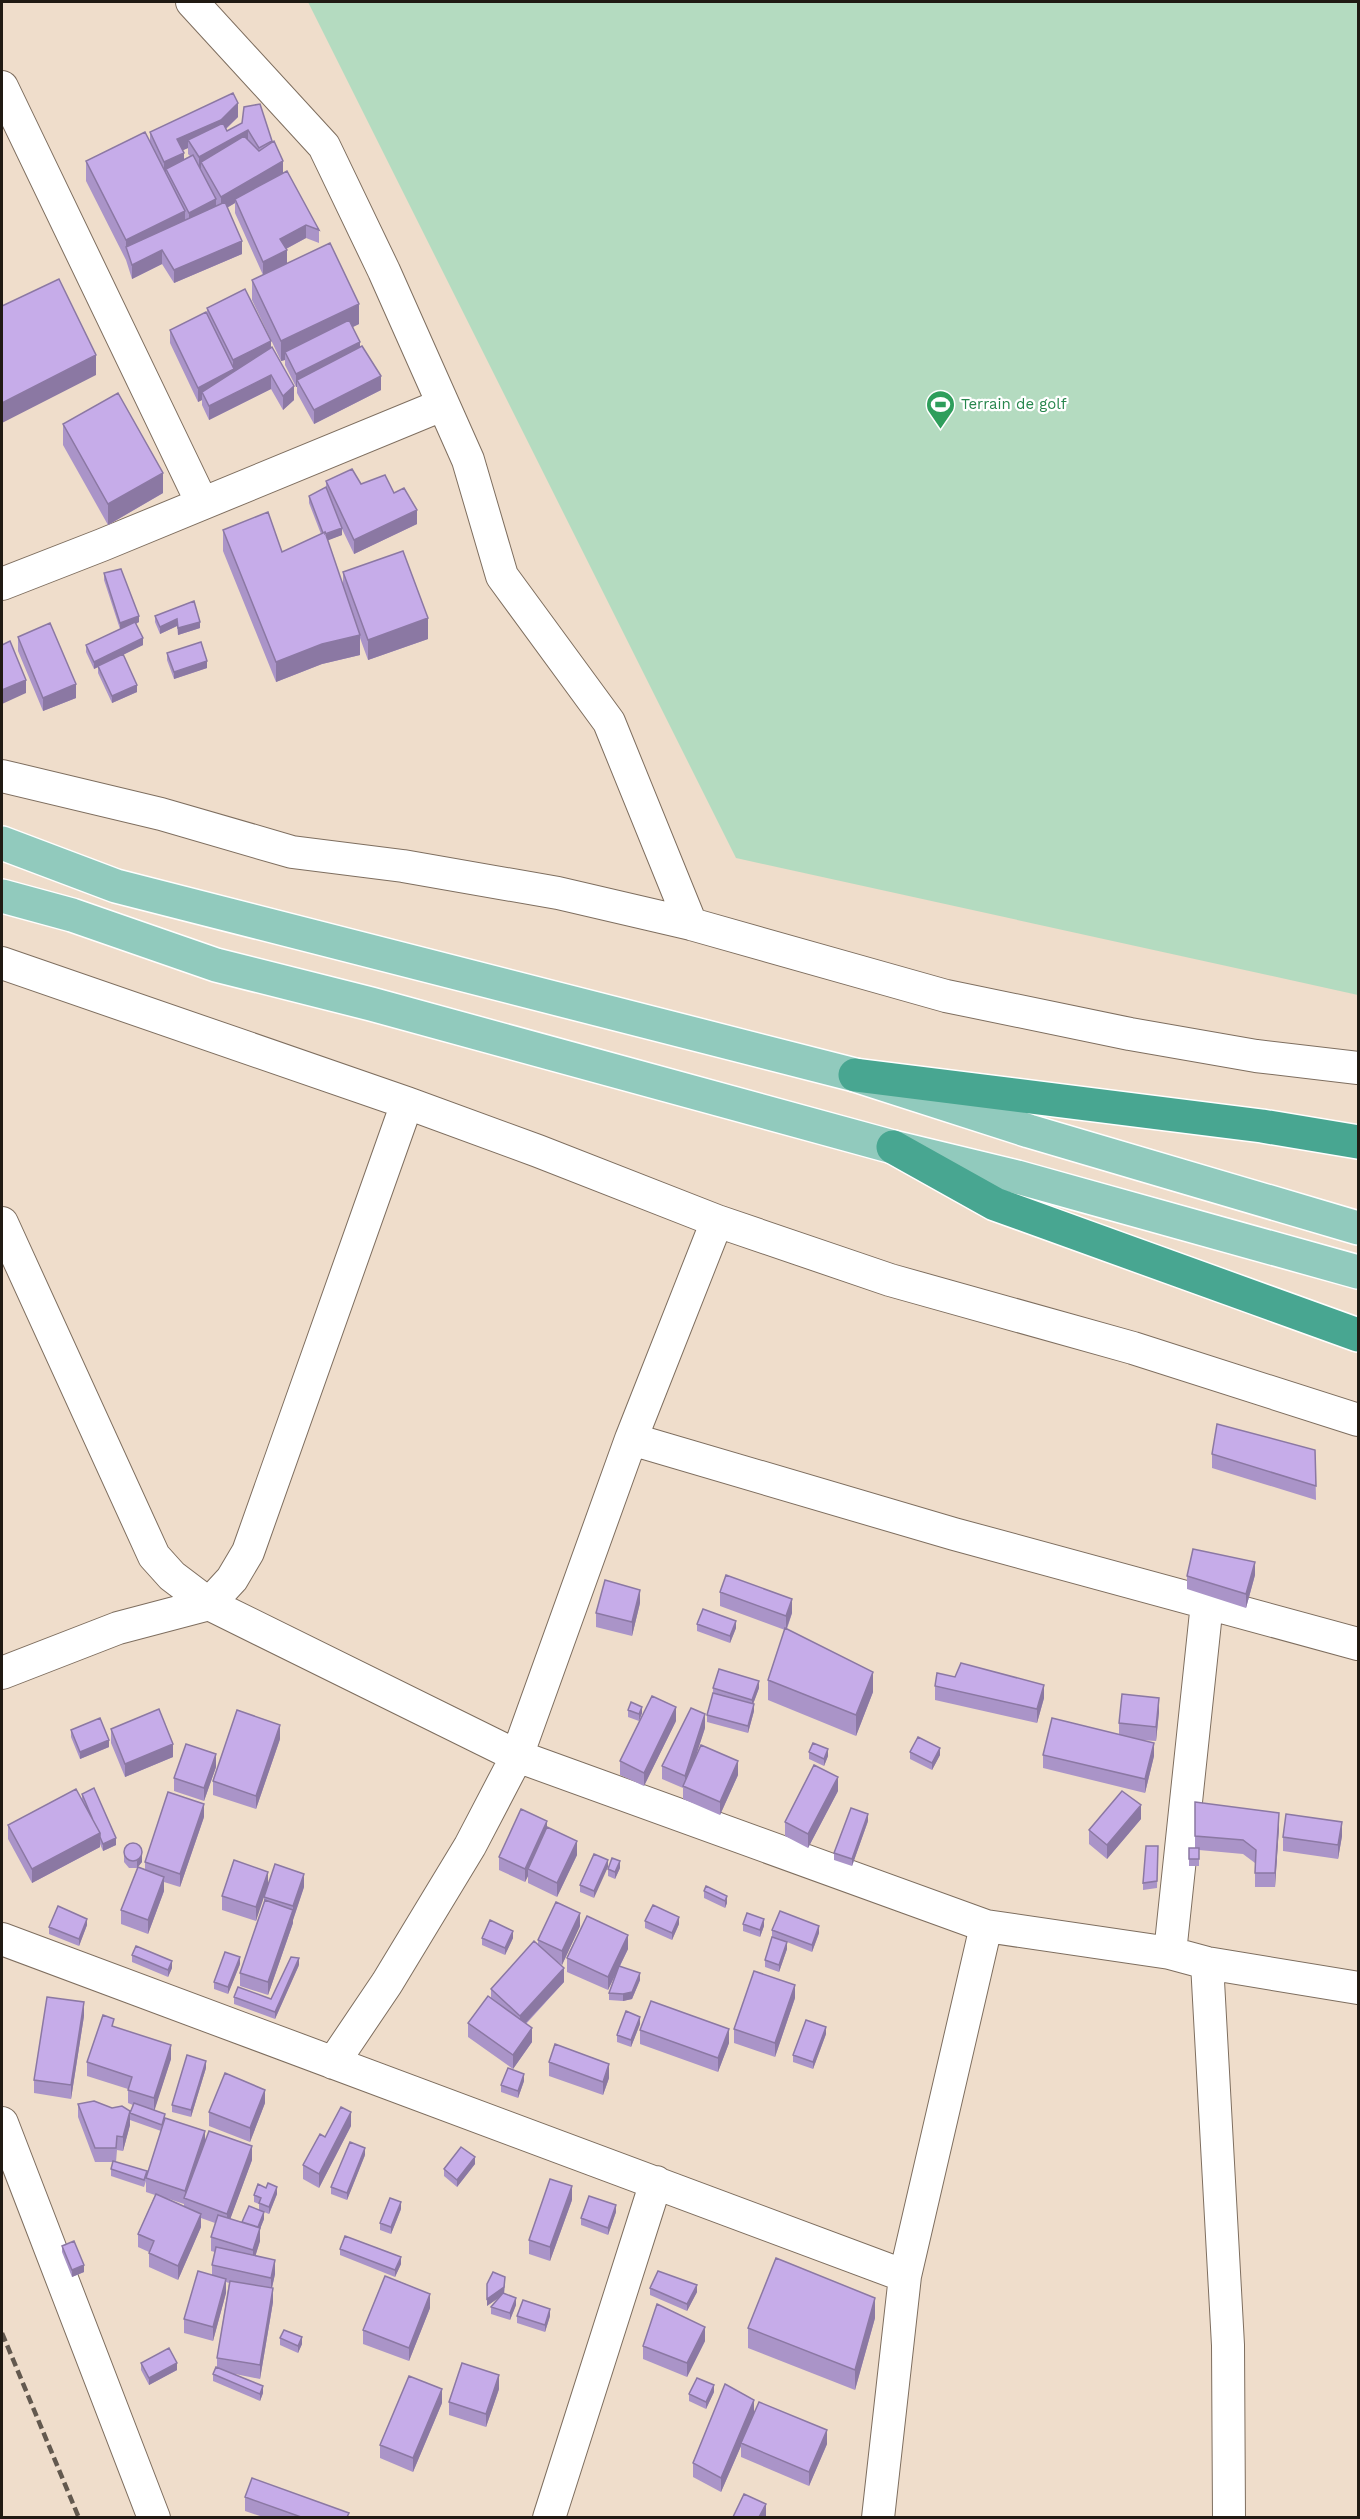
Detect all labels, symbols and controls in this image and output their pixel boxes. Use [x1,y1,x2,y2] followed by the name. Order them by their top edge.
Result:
[924,388,956,430] sports icon: Terrain de golf
[961,395,1067,413] place label: Terrain de golf

